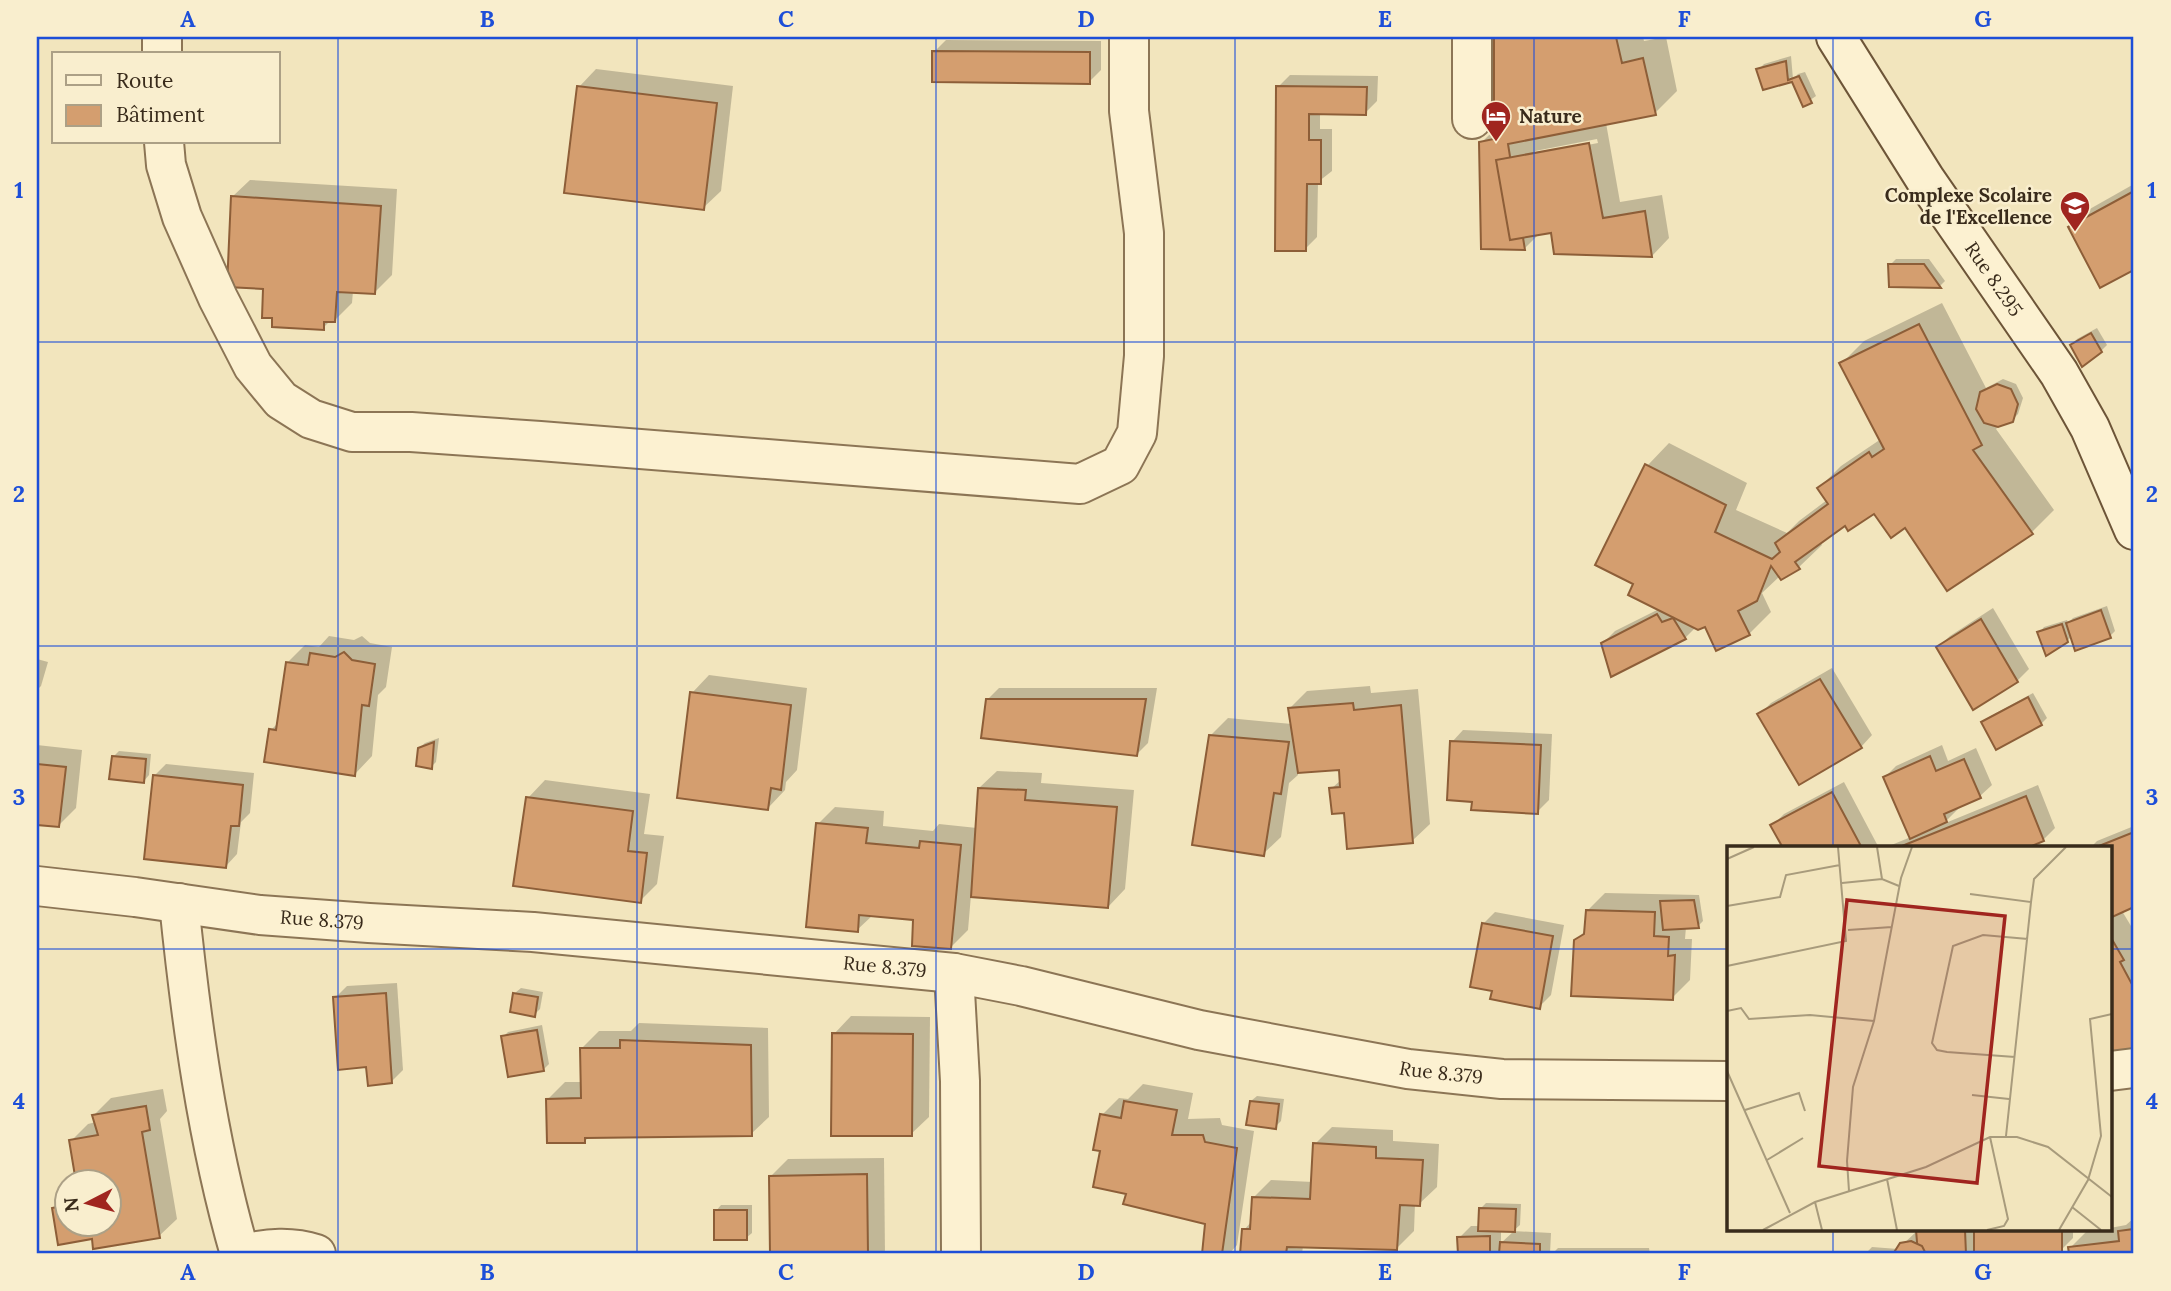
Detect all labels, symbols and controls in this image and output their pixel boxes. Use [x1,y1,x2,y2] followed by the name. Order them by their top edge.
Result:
[180,4,196,33] text: A
[479,4,495,33] text: B
[778,4,794,33] text: C
[1077,4,1095,33] text: D
[1378,4,1392,33] text: E
[1677,4,1691,33] text: F
[1974,4,1992,33] text: G
[52,52,280,144] legend
[116,67,173,94] text: Route
[1479,99,1513,143] hotel icon: Nature
[116,101,205,128] text: Bâtiment
[1519,104,1582,128] place label: Nature
[14,175,24,204] text: 1
[2147,175,2157,204] text: 1
[1885,183,2052,229] place label: Complexe Scolaire de l'Excellence
[2058,189,2092,233] school or university icon: Complexe Scolaire de l'Excellence
[1960,237,2028,321] street label: Rue 8.295
[13,479,25,508] text: 2
[2146,479,2158,508] text: 2
[13,782,25,811] text: 3
[2146,782,2158,811] text: 3
[1727,846,2112,1232] inset map
[279,905,365,935] street label: Rue 8.379
[842,950,928,982] street label: Rue 8.379
[1397,1056,1484,1089] street label: Rue 8.379
[13,1086,25,1115] text: 4
[2146,1086,2158,1115] text: 4
[52,1168,122,1238] north arrow
[58,1196,84,1213] text: N
[180,1257,196,1286] text: A
[479,1257,495,1286] text: B
[778,1257,794,1286] text: C
[1077,1257,1095,1286] text: D
[1378,1257,1392,1286] text: E
[1677,1257,1691,1286] text: F
[1974,1257,1992,1286] text: G

